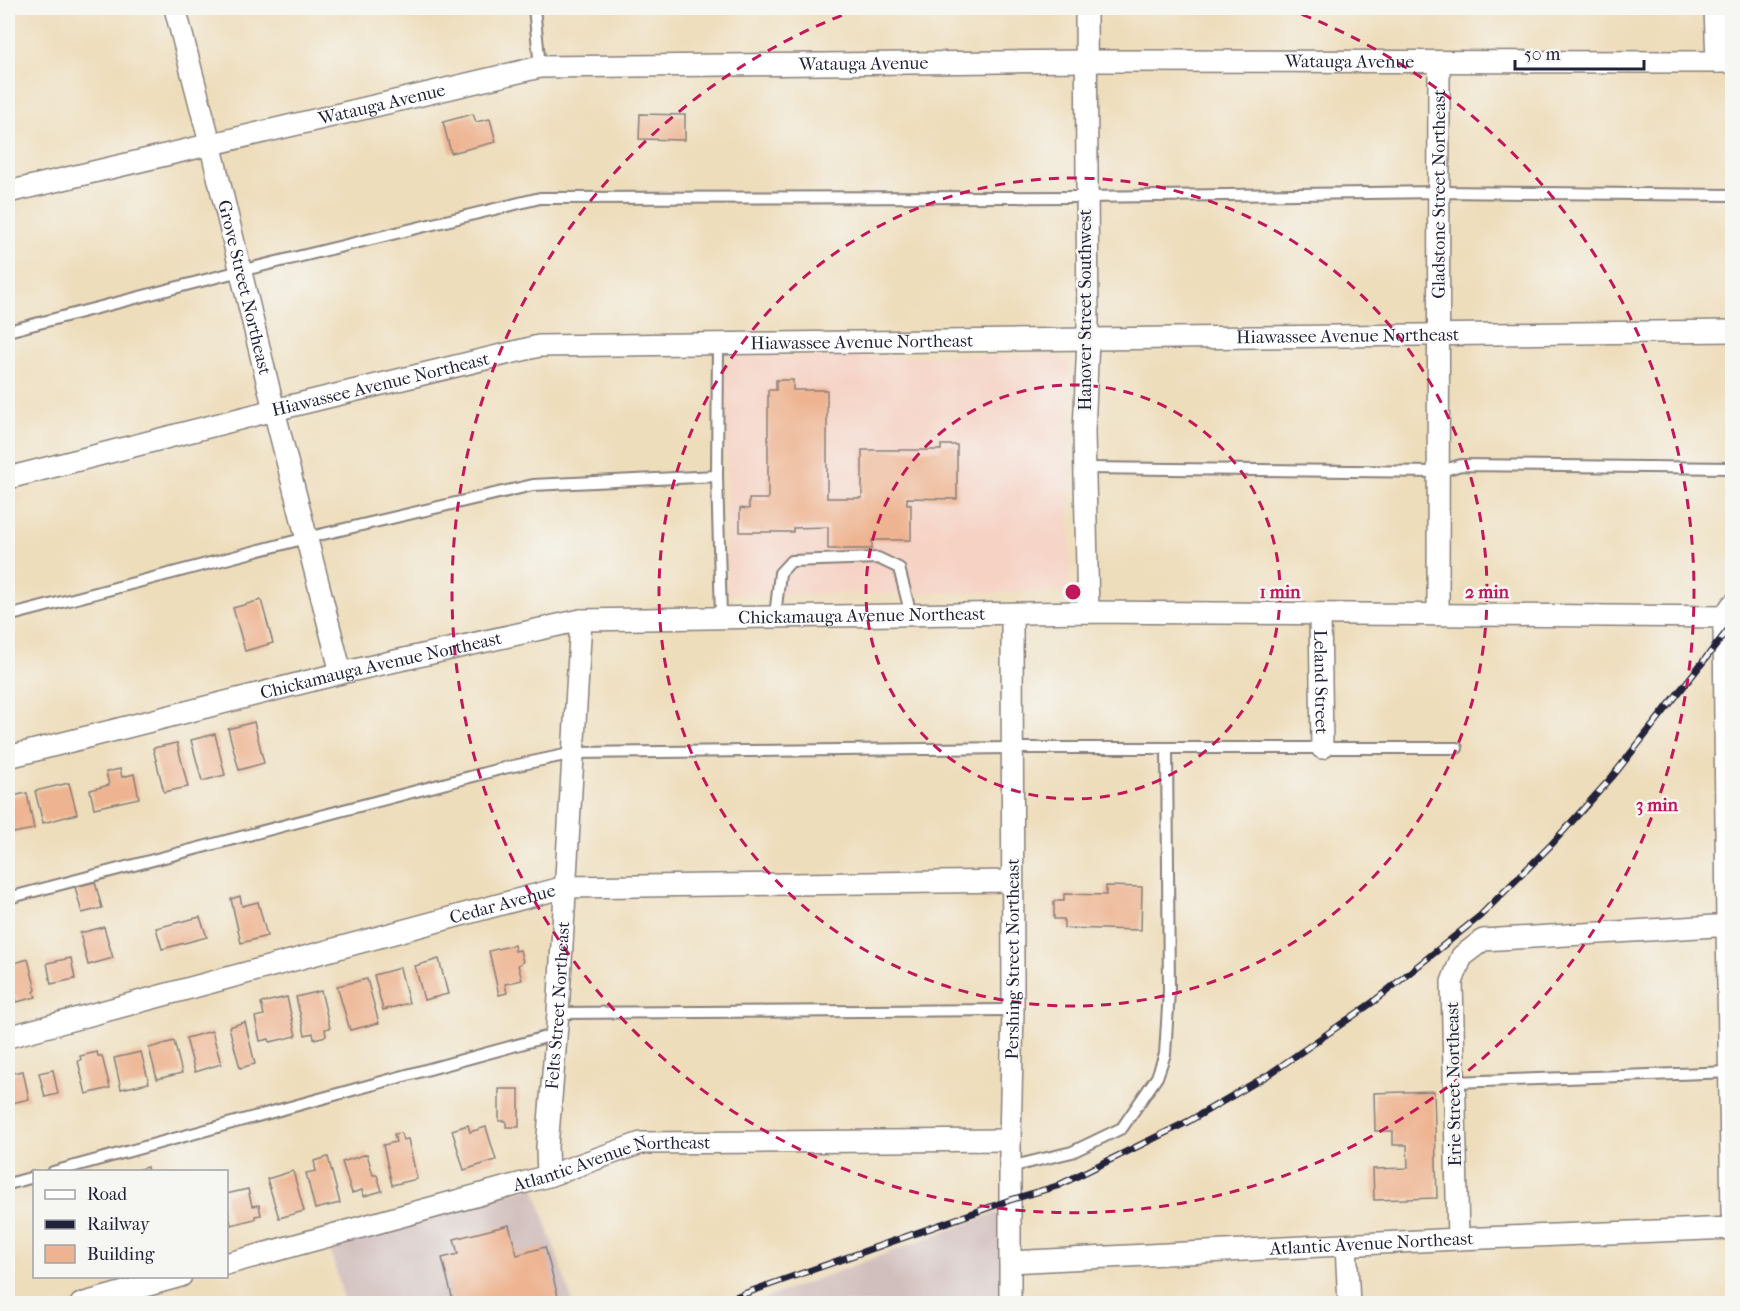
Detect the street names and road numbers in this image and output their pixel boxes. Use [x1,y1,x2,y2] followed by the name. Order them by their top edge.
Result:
[1284,51,1414,72] street label: Watauga Avenue
[798,52,928,75] street label: Watauga Avenue
[315,79,447,129] street label: Watauga Avenue
[1428,89,1449,299] street label: Gladstone Street Northeast
[214,198,276,377] street label: Grove Street Northeast
[1075,209,1096,411] street label: Hanover Street Southwest
[1236,324,1460,348] street label: Hiawassee Avenue Northeast
[750,330,974,354] street label: Hiawassee Avenue Northeast
[270,348,492,421] street label: Hiawassee Avenue Northeast
[738,603,986,628] street label: Chickamauga Avenue Northeast
[258,627,504,703] street label: Chickamauga Avenue Northeast
[1310,629,1332,735] street label: Leland Street
[1001,858,1024,1060] street label: Pershing Street Northeast
[447,880,558,928] street label: Cedar Avenue
[541,920,574,1090] street label: Felts Street Northeast
[1442,1001,1466,1167] street label: Erie Street Northeast
[510,1131,711,1196] street label: Atlantic Avenue Northeast
[1268,1228,1474,1259] street label: Atlantic Avenue Northeast

